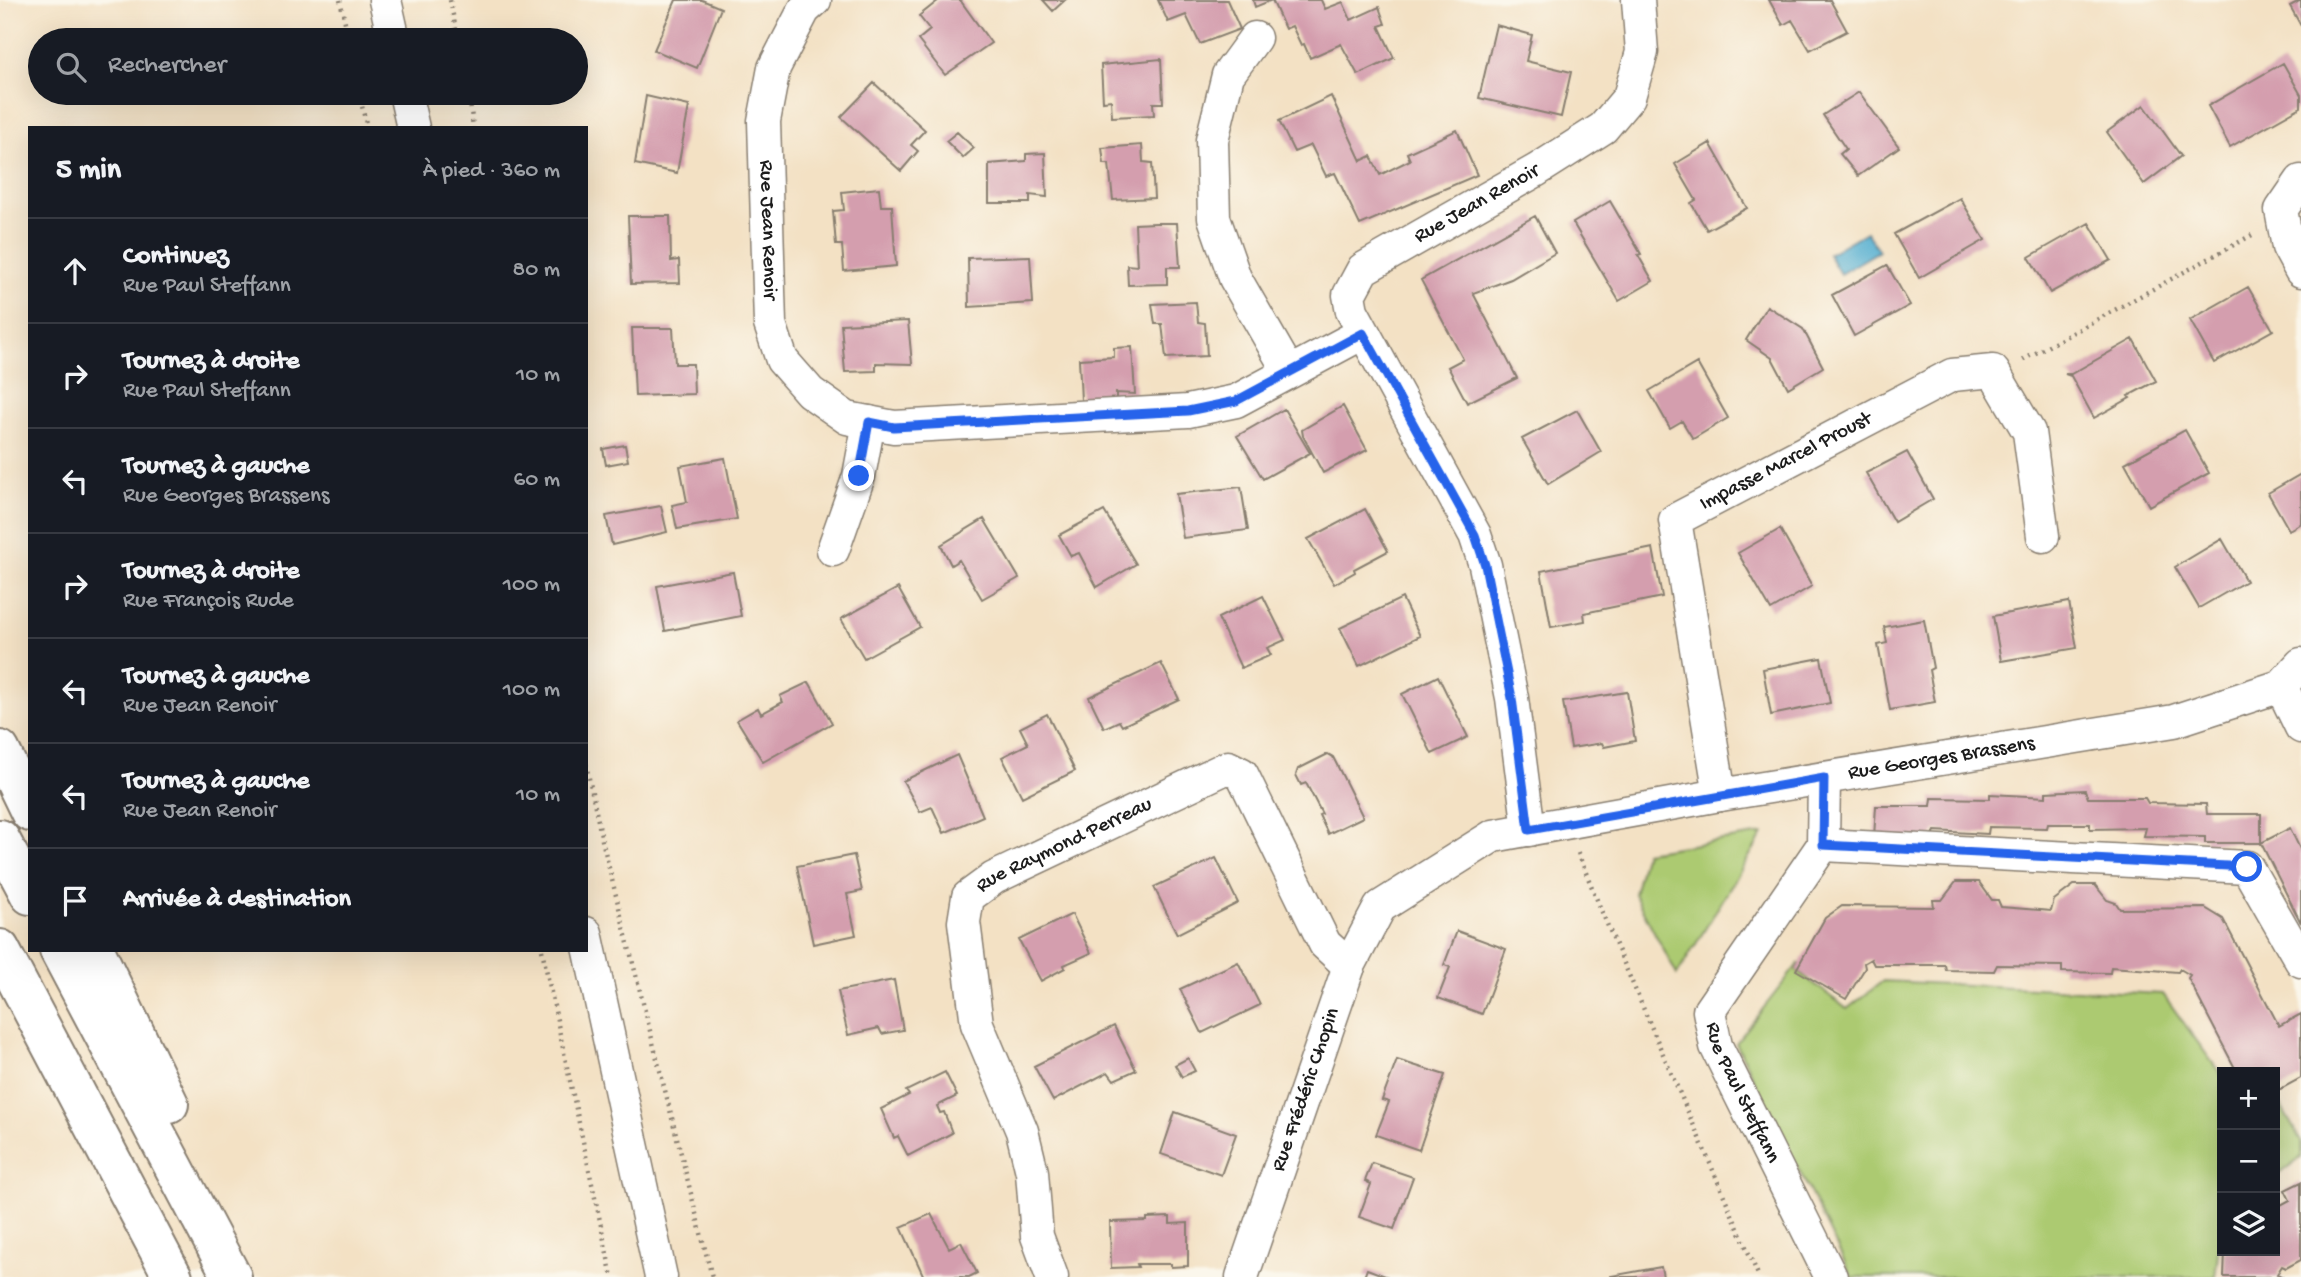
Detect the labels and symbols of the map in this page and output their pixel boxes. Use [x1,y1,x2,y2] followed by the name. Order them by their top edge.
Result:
[1410,158,1545,250] street label: Rue Jean Renoir
[753,159,782,302] street label: Rue Jean Renoir
[1696,405,1878,517] street label: Impasse Marcel Proust
[843,460,874,491] route end
[1846,731,2038,786] street label: Rue Georges Brassens
[971,792,1157,899] street label: Rue Raymond Perreau
[2231,851,2262,882] route start
[1267,1005,1346,1175] street label: Rue Frédéric Chopin
[1699,1020,1785,1168] street label: Rue Paul Steffann

